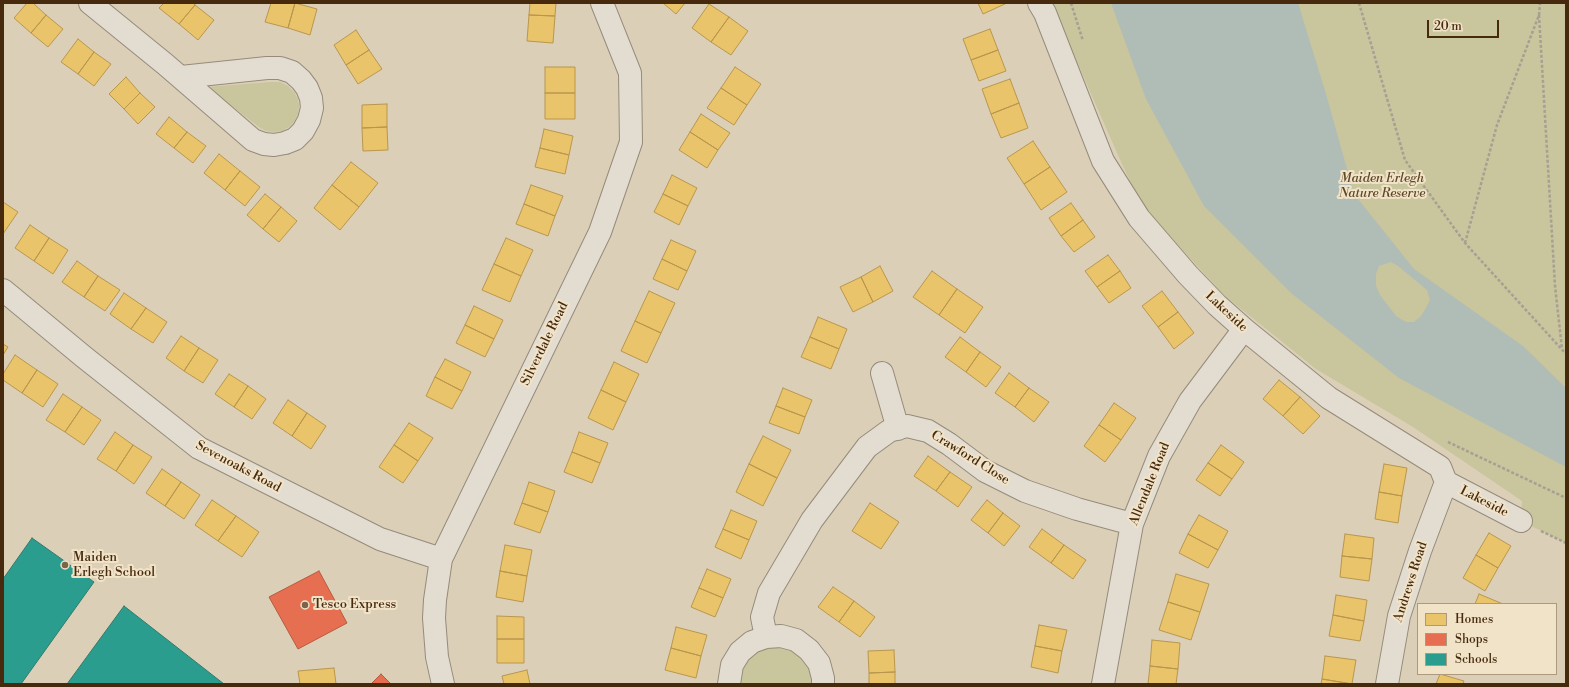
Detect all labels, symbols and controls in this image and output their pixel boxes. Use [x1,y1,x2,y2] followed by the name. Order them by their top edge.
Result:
[1429,12,1501,38] scale bar
[1434,19,1462,34] text: 20 m
[1339,171,1425,202] park label: Maiden Erlegh Nature Reserve
[1202,288,1250,336] street label: Lakeside
[518,300,572,388] street label: Silverdale Road
[928,428,1012,488] street label: Crawford Close
[193,438,283,496] street label: Sevenoaks Road
[1126,440,1174,528] street label: Allendale Road
[1457,483,1511,521] street label: Lakeside
[1391,540,1431,624] street label: Andrews Road
[73,550,155,581] place label: Maiden Erlegh School
[60,560,70,570] marker: Maiden Erlegh School
[313,597,396,613] place label: Tesco Express
[300,600,310,610] marker: Tesco Express
[1417,603,1557,675] legend
[1455,612,1493,627] text: Homes
[1455,632,1488,647] text: Shops
[1455,652,1497,667] text: Schools

